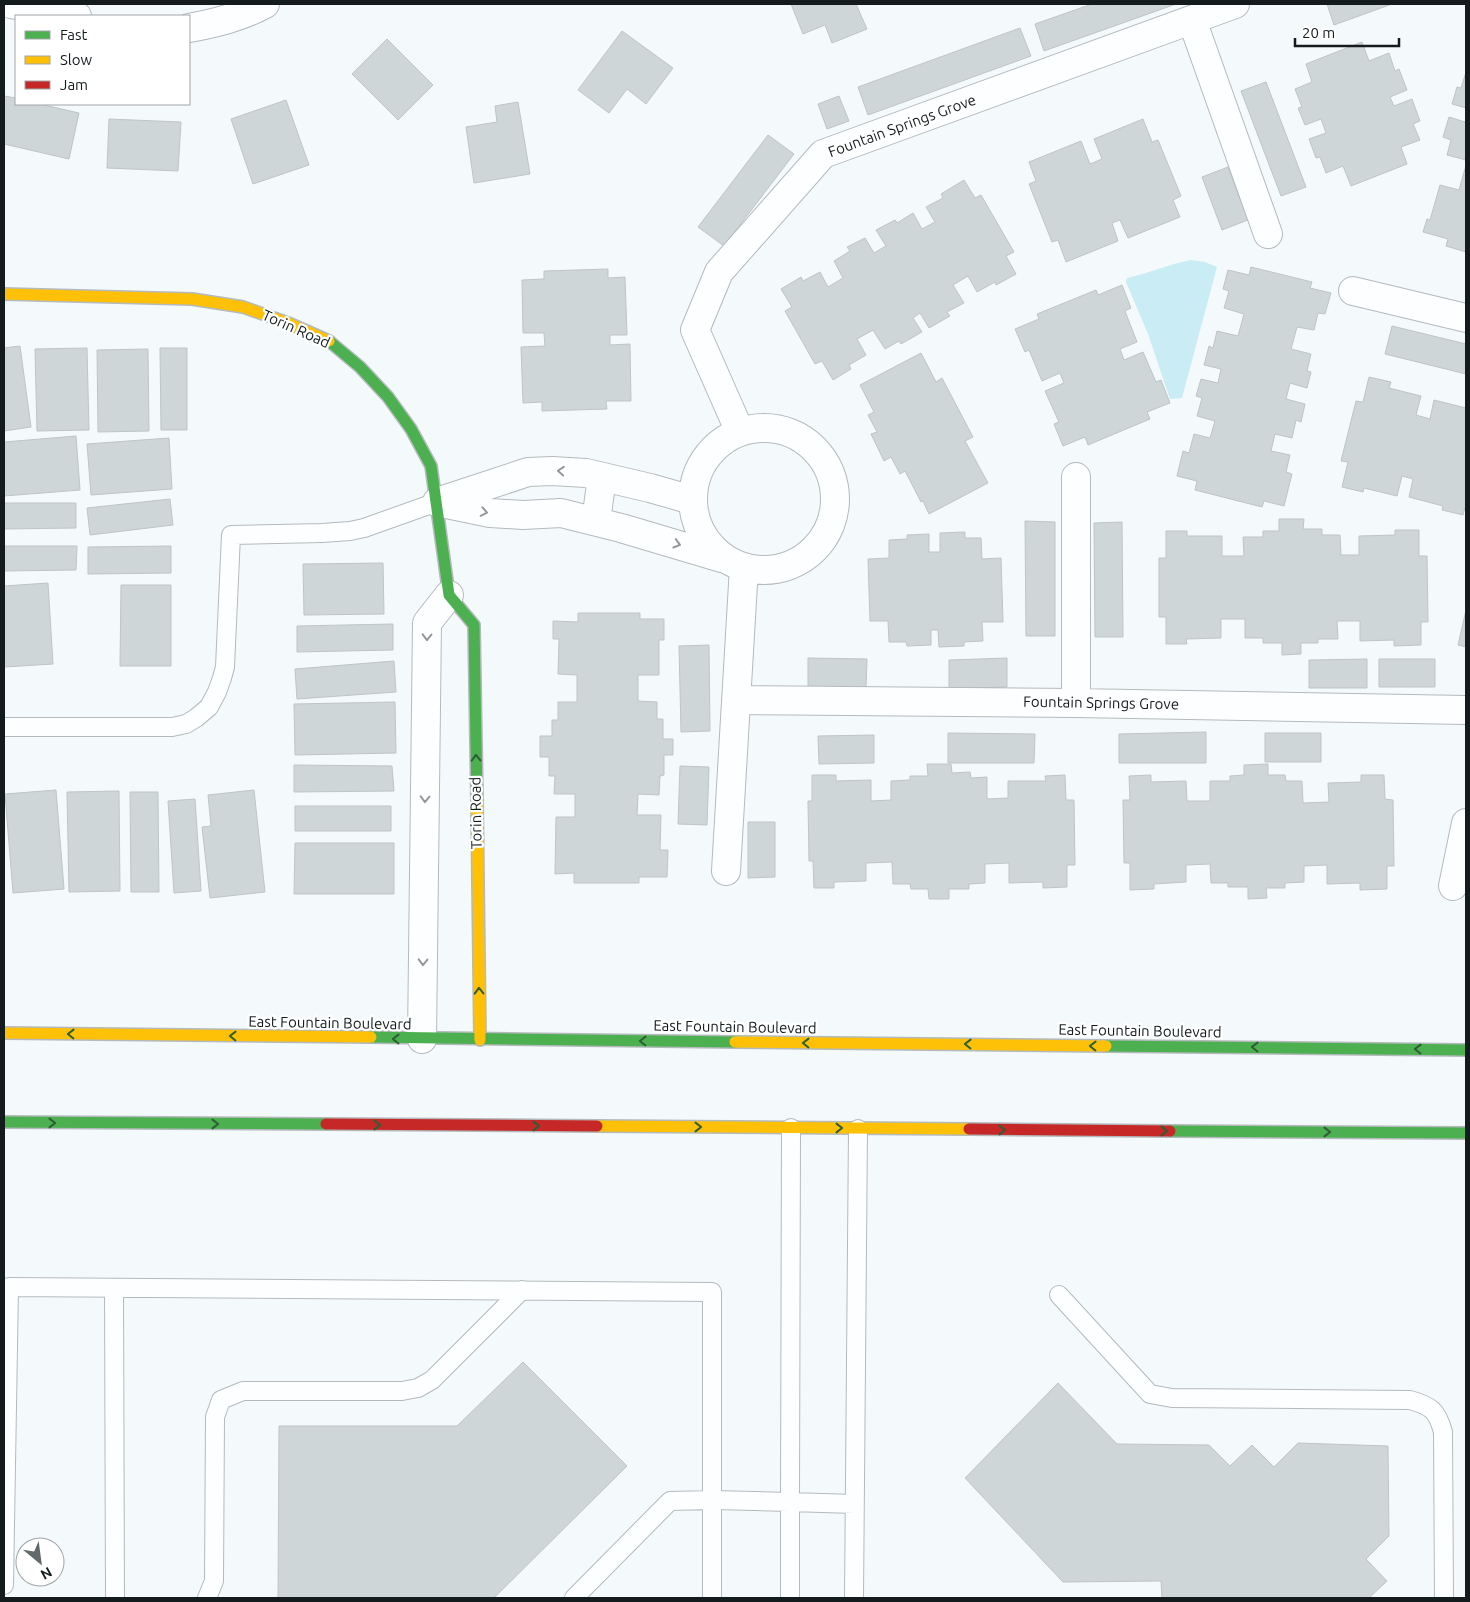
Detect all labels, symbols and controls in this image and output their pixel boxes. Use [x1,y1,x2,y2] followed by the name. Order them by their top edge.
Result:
[15,15,190,105] legend
[1295,15,1399,47] scale bar
[1302,24,1335,41] text: 20 m
[60,26,88,43] text: Fast
[60,51,93,68] text: Slow
[60,76,88,93] text: Jam
[826,91,978,160] street label: Fountain Springs Grove
[260,306,333,351] street label: Torin Road
[557,466,565,477] one-way arrow
[480,506,489,517] one-way arrow
[672,539,680,549] one-way arrow
[422,633,432,641] one-way arrow
[1023,693,1179,712] street label: Fountain Springs Grove
[471,754,481,762] one-way arrow
[466,777,485,849] street label: Torin Road
[420,796,430,803] one-way arrow
[418,958,428,966] one-way arrow
[474,987,484,994] one-way arrow
[248,1013,412,1032] street label: East Fountain Boulevard
[653,1017,817,1036] street label: East Fountain Boulevard
[1058,1021,1222,1040] street label: East Fountain Boulevard
[67,1029,74,1039] one-way arrow
[229,1031,237,1042] one-way arrow
[392,1033,400,1044] one-way arrow
[639,1036,646,1046] one-way arrow
[801,1038,809,1048] one-way arrow
[964,1039,972,1049] one-way arrow
[1088,1041,1096,1051] one-way arrow
[1251,1042,1259,1053] one-way arrow
[1413,1044,1421,1054] one-way arrow
[49,1118,57,1128] one-way arrow
[212,1119,219,1129] one-way arrow
[374,1120,382,1130] one-way arrow
[532,1121,540,1131] one-way arrow
[695,1122,703,1132] one-way arrow
[836,1123,844,1133] one-way arrow
[998,1124,1006,1135] one-way arrow
[1161,1126,1169,1136] one-way arrow
[1324,1127,1331,1137] one-way arrow
[15,1537,65,1587] north arrow
[38,1564,55,1583] text: N

